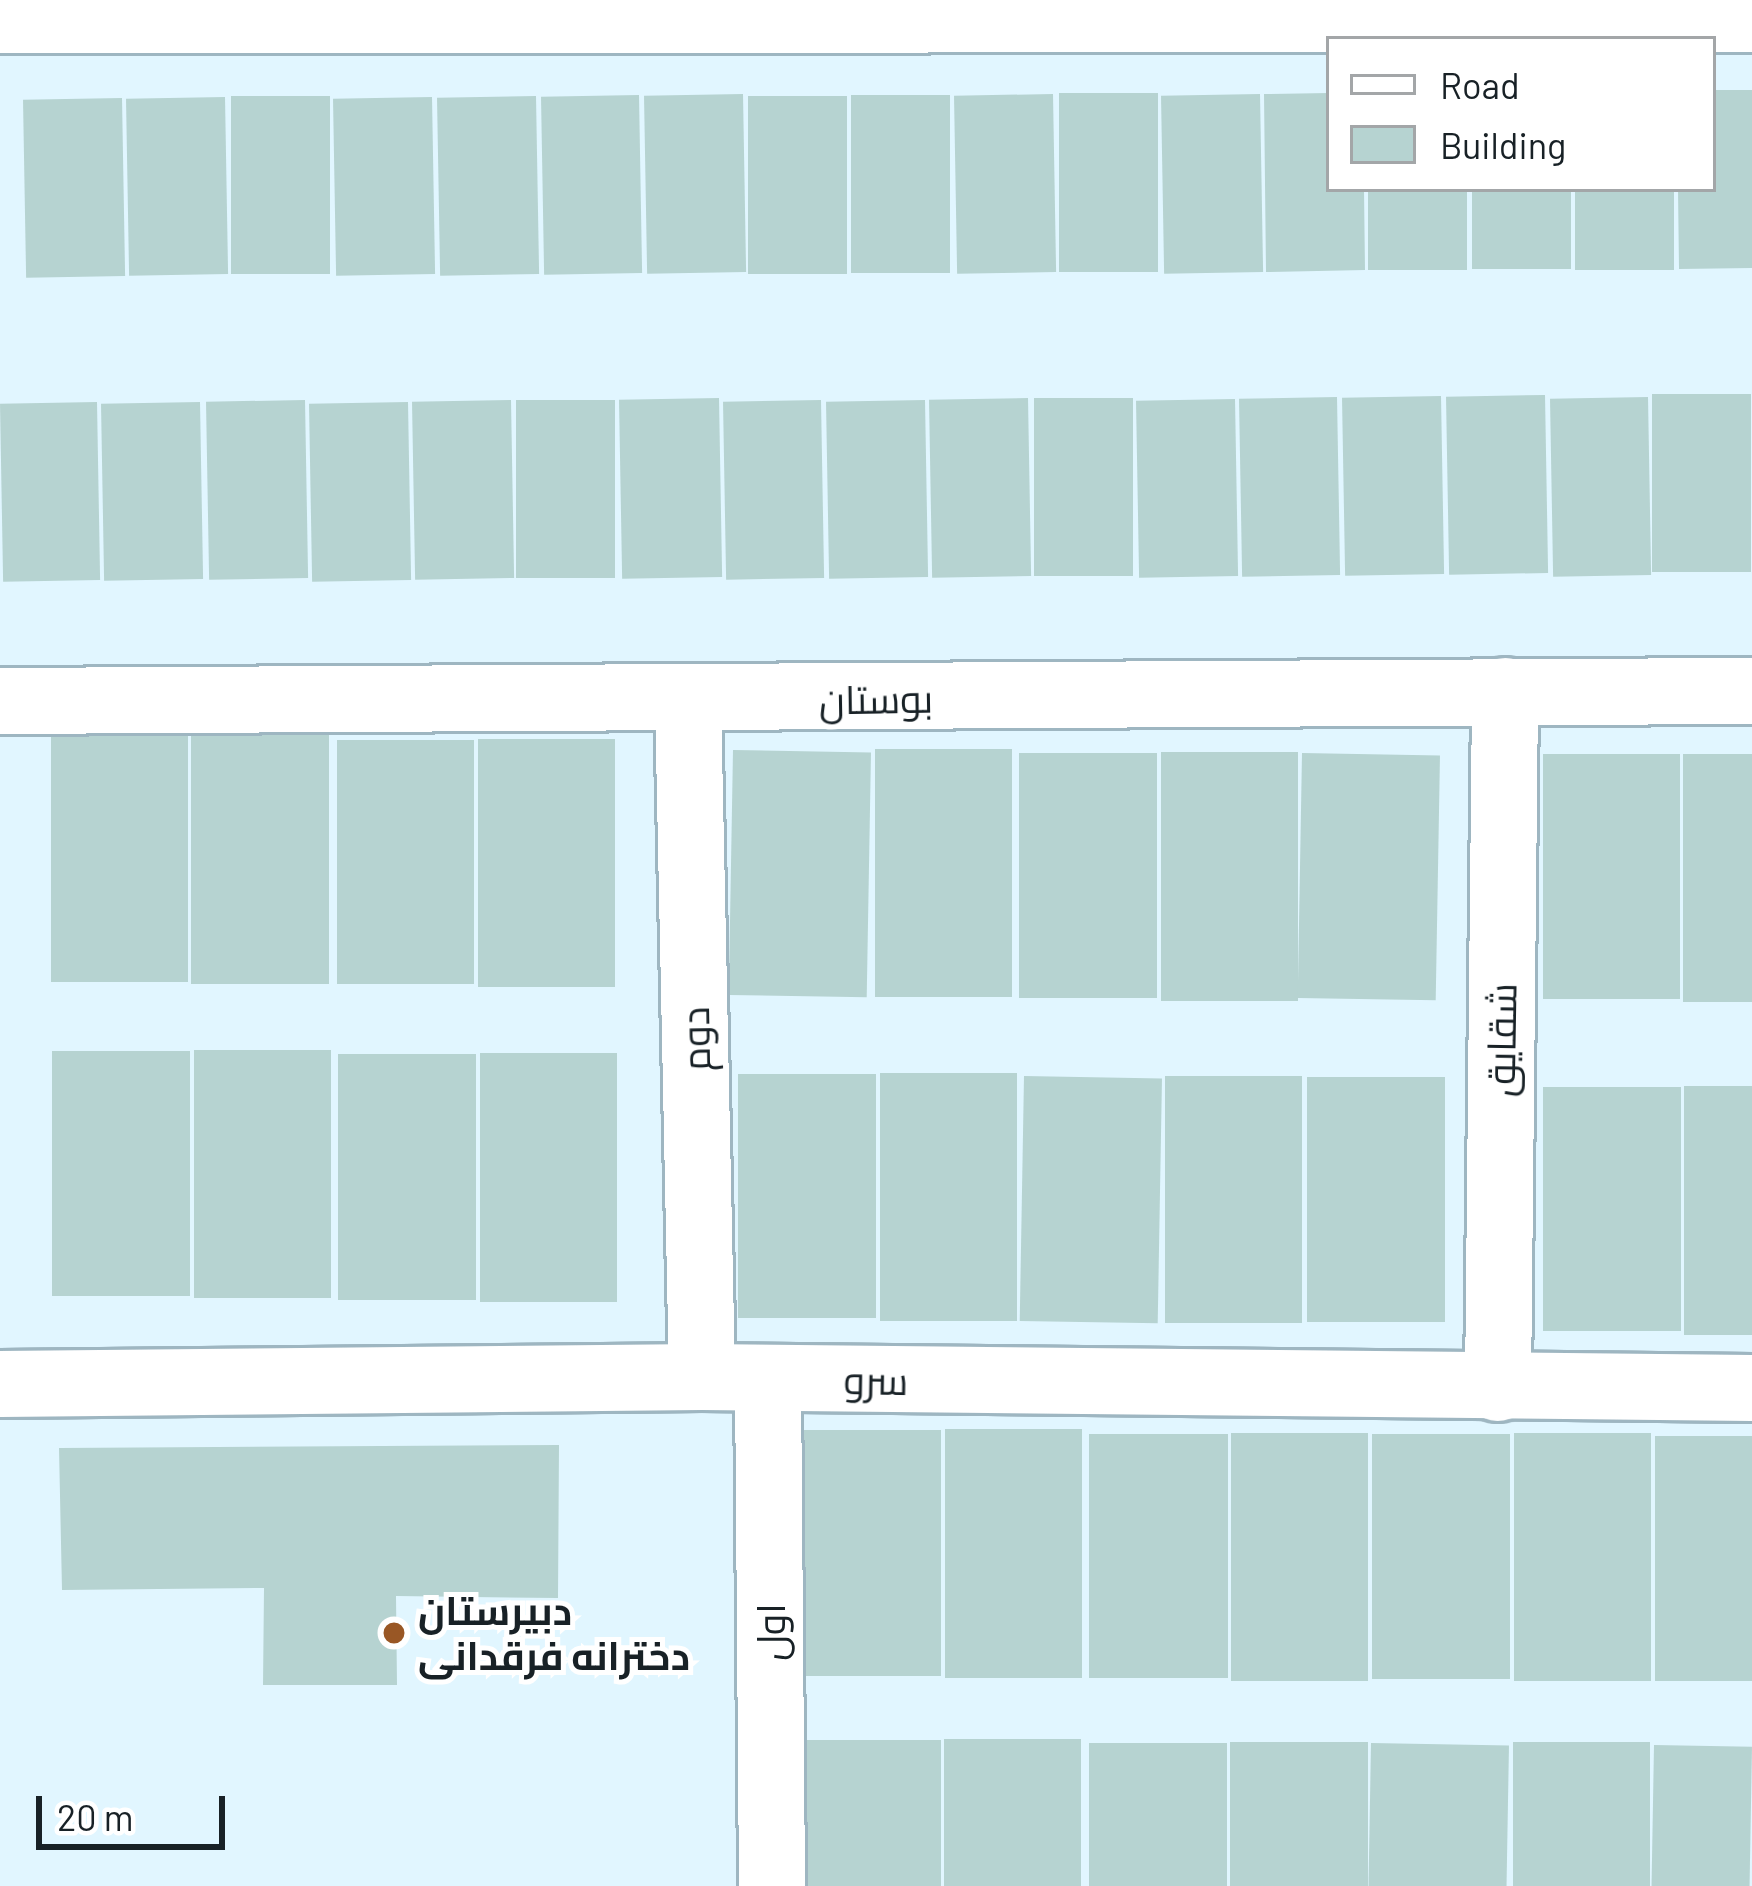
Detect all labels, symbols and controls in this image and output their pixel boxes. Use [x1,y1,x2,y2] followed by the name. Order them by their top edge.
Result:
[1326,36,1716,192] legend
[1440,63,1520,106] text: Road
[1440,123,1566,166] text: Building
[819,675,933,723] street label: بوستان
[1477,983,1525,1097] street label: شقایق
[671,1006,719,1072] street label: دوم
[843,1356,909,1404] street label: سرو
[418,1588,690,1679] place label: دبیرستان دخترانه فرقدانی
[747,1603,793,1661] street label: اول
[381,1620,407,1646] marker: دبیرستان دخترانه فرقدانی
[42,1772,231,1846] scale bar
[57,1795,134,1838] text: 20 m

